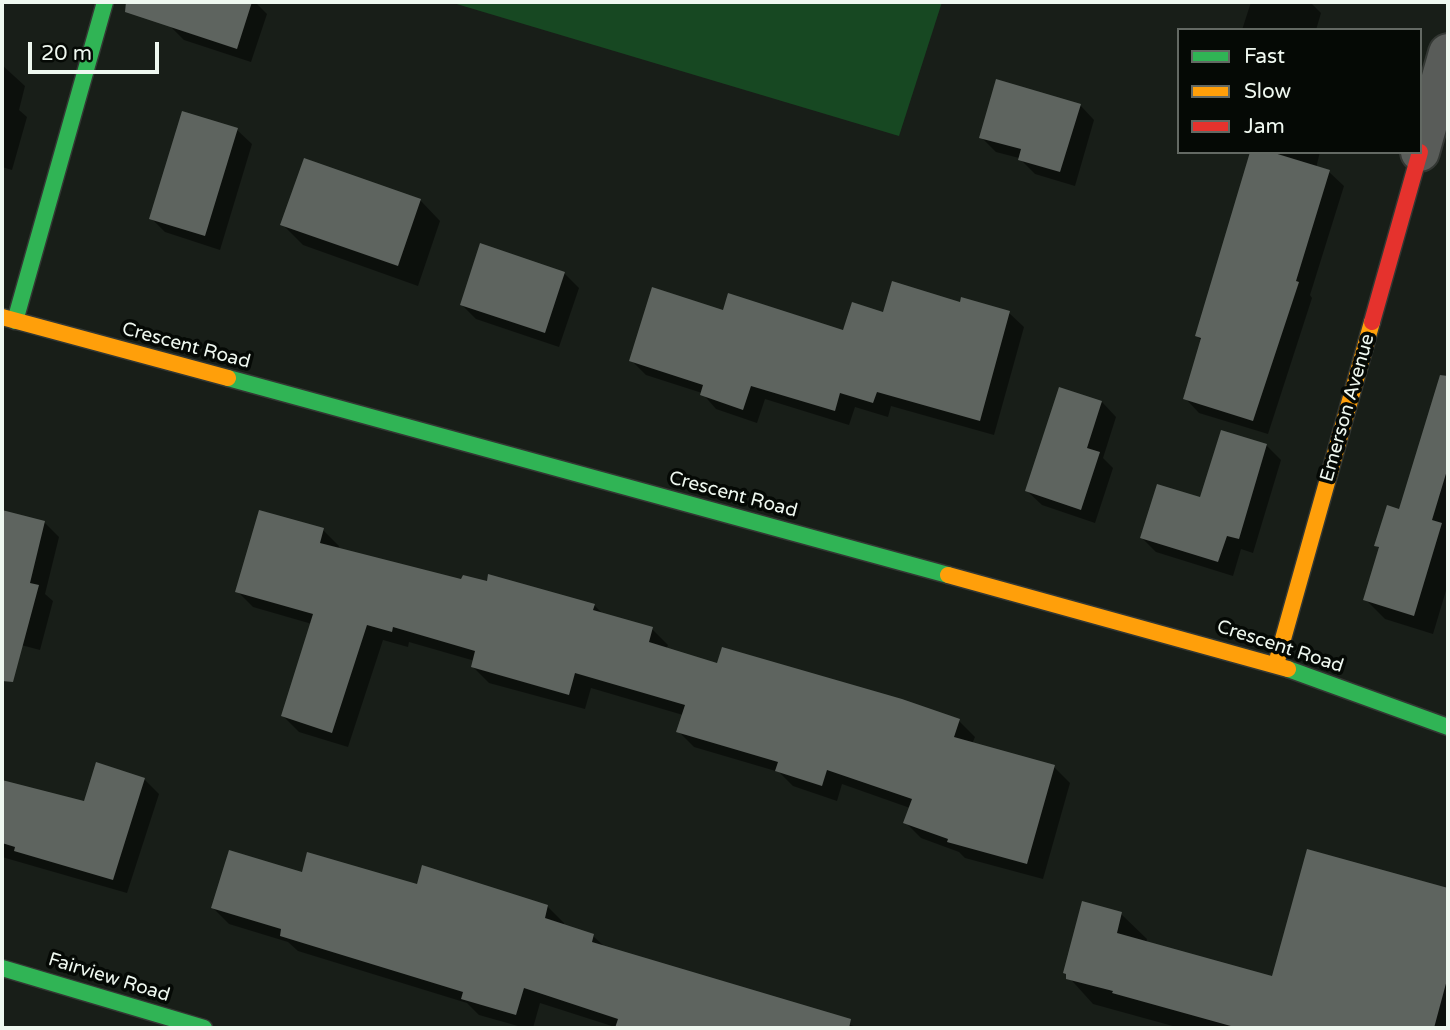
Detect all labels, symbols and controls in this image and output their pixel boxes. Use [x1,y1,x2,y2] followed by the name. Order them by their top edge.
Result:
[32,28,163,72] scale bar
[1177,28,1422,154] legend
[41,41,92,66] text: 20 m
[1244,44,1285,69] text: Fast
[1244,79,1291,104] text: Slow
[1244,114,1285,139] text: Jam
[119,318,253,374] street label: Crescent Road
[1316,331,1380,485] street label: Emerson Avenue
[666,467,800,523] street label: Crescent Road
[1214,616,1346,678] street label: Crescent Road
[45,949,173,1007] street label: Fairview Road

